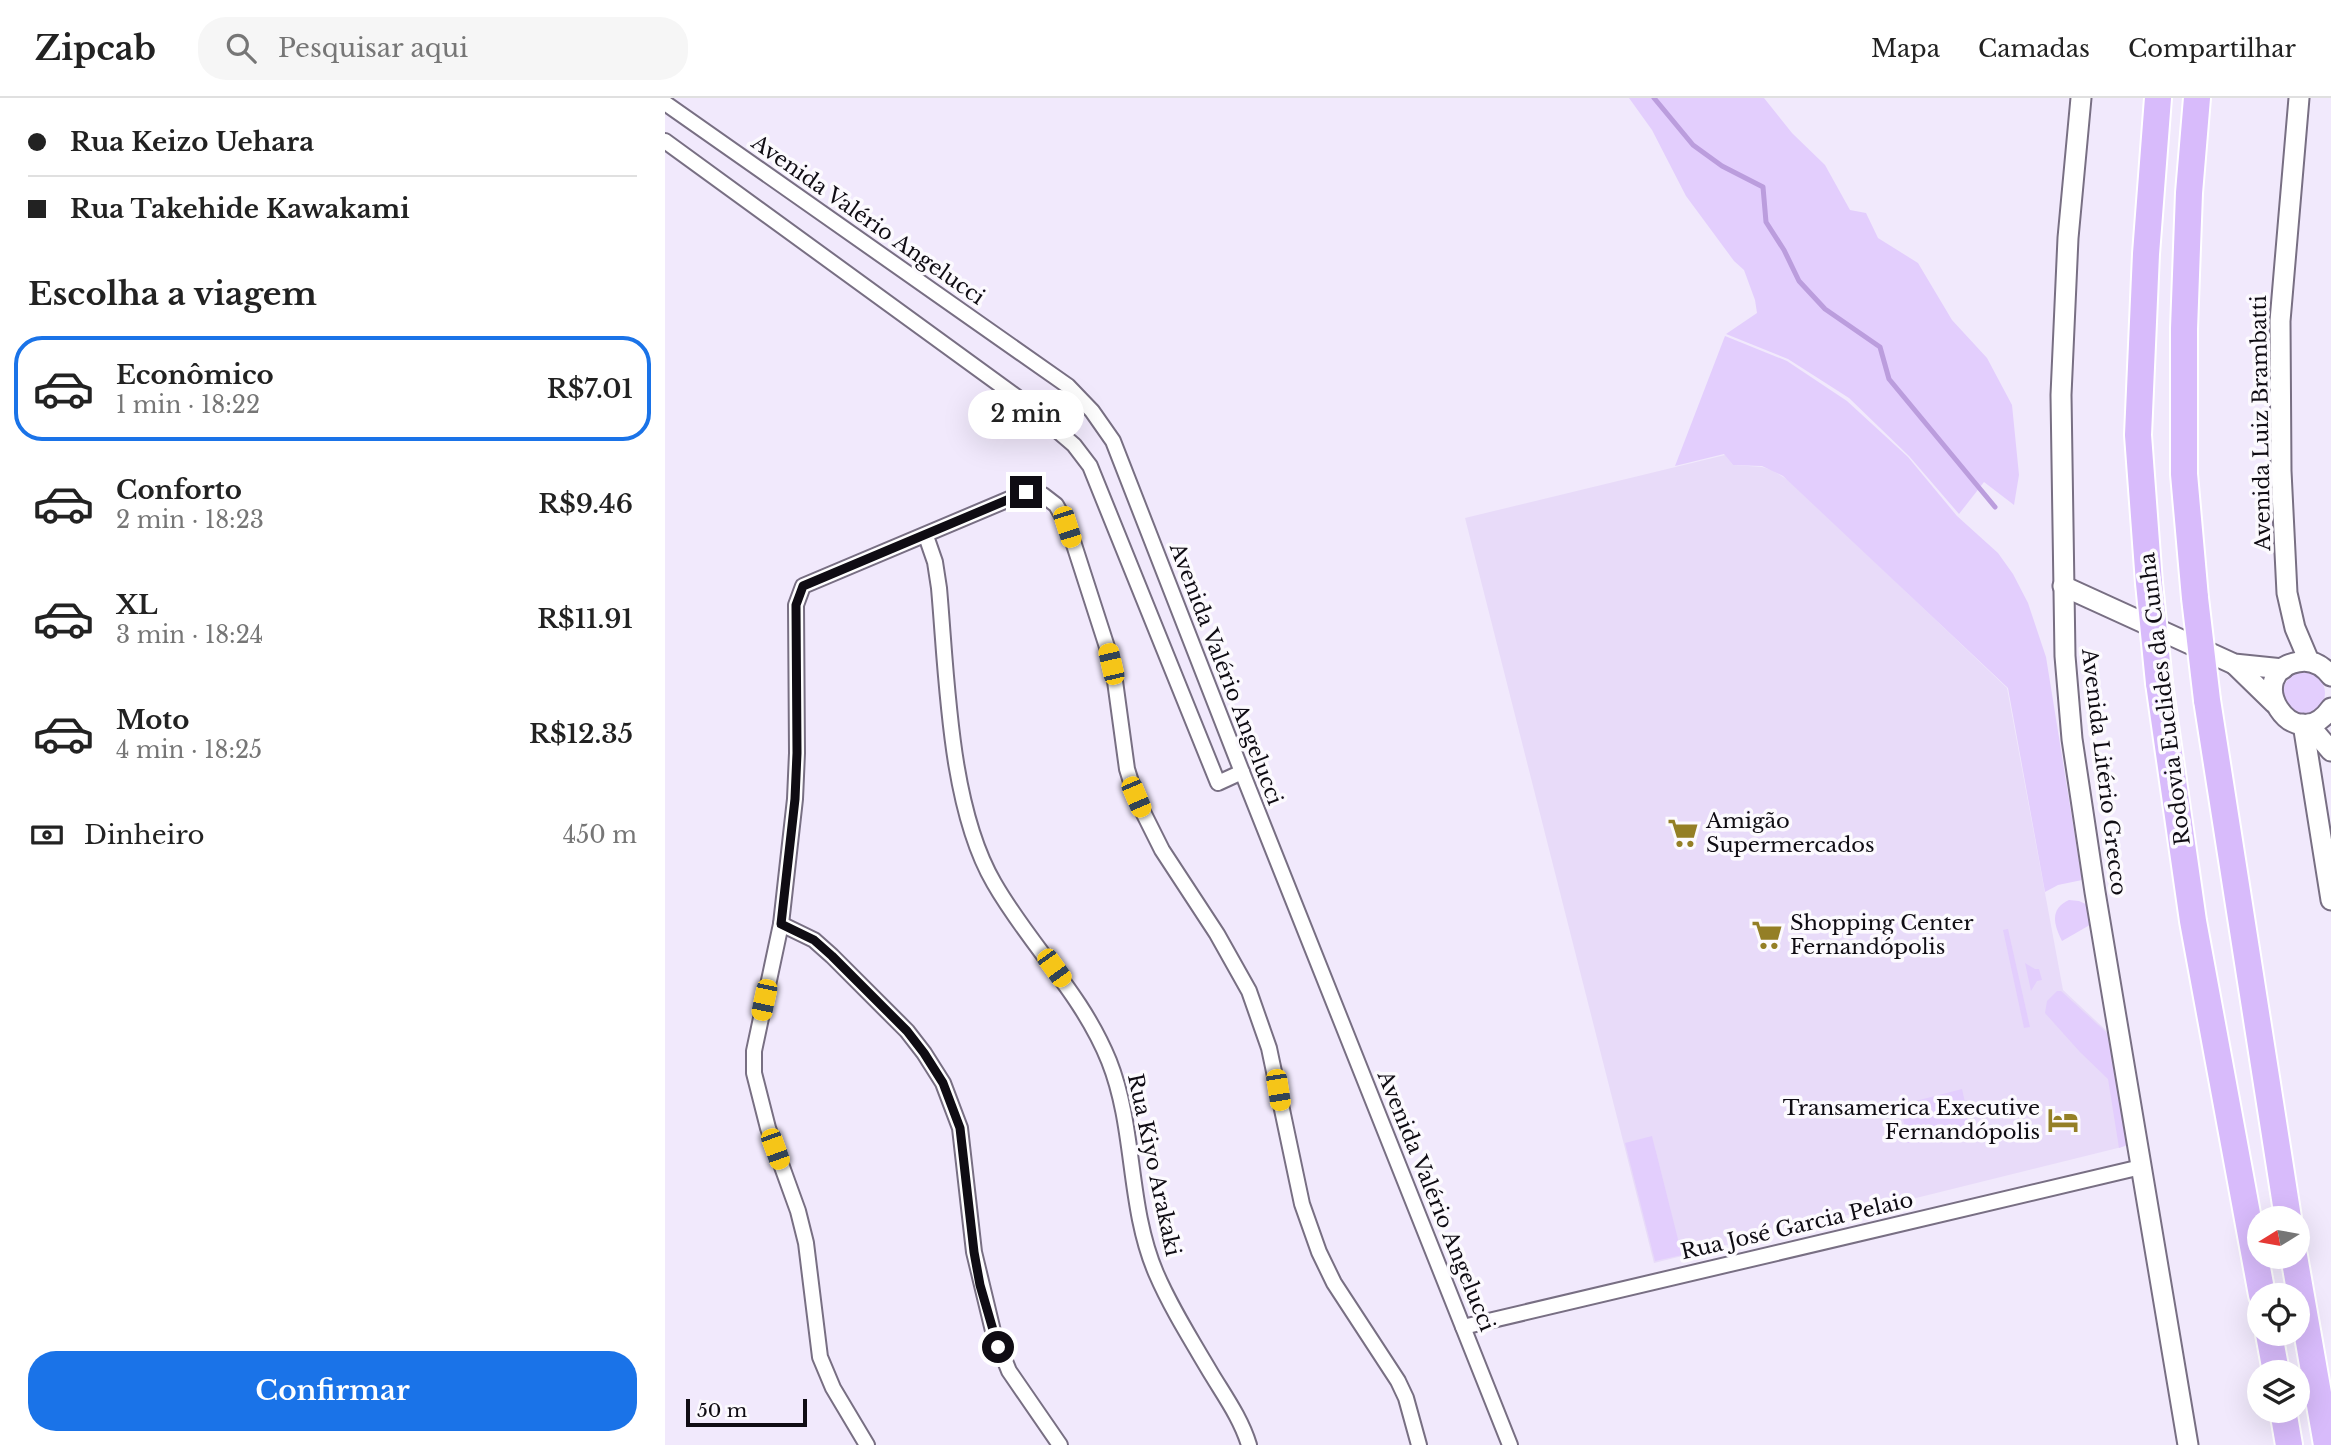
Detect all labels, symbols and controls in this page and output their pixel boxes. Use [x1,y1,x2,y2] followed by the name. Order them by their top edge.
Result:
[198,17,688,80] search box
[35,28,156,69] text: Zipcab
[222,29,260,67] icon: search
[278,32,468,64] text: Pesquisar aqui
[1871,34,1940,63] text: Mapa
[1978,34,2090,63] text: Camadas
[2128,34,2296,63] text: Compartilhar
[70,126,314,158] text: Rua Keizo Uehara
[746,129,990,311] street label: Avenida Valério Angelucci
[70,193,410,225] text: Rua Takehide Kawakami
[28,274,317,314] text: Escolha a viagem
[2246,295,2276,552] street label: Avenida Luiz Brambatti
[32,357,95,420] icon: car
[116,359,274,391] text: Econômico
[547,373,633,405] text: R$7.01
[968,390,1084,440] callout: 2 min
[116,391,260,419] text: 1 min · 18:22
[991,400,1061,428] text: 2 min
[32,472,95,535] icon: car
[116,474,242,506] text: Conforto
[1010,476,1042,508] route end
[538,488,633,520] text: R$9.46
[1051,504,1084,550] car
[116,506,264,534] text: 2 min · 18:23
[1164,538,1288,809] street label: Avenida Valério Angelucci
[2134,551,2196,847] street label: Rodovia Euclides da Cunha
[32,587,95,650] icon: car
[116,589,158,621] text: XL
[537,603,633,635] text: R$11.91
[116,621,263,649] text: 3 min · 18:24
[1097,641,1126,687] car
[2076,646,2132,897] street label: Avenida Litério Grecco
[32,702,95,765] icon: car
[116,704,189,736] text: Moto
[529,718,633,750] text: R$12.35
[116,736,262,764] text: 4 min · 18:25
[1119,774,1154,820] car
[1705,808,1875,858] place label: Amigão Supermercados
[28,816,66,854] icon: cash
[1666,816,1700,850] supermarket icon: Amigão Supermercados
[84,819,205,851] text: Dinheiro
[563,821,637,849] text: 450 m
[1790,910,1974,960] place label: Shopping Center Fernandópolis
[1750,918,1784,952] supermarket icon: Shopping Center Fernandópolis
[1034,945,1075,991] car
[750,977,779,1023] car
[1371,1066,1500,1335] street label: Avenida Valério Angelucci
[1265,1068,1292,1112] car
[1122,1071,1186,1259] street label: Rua Kiyo Arakaki
[1783,1095,2040,1145] place label: Transamerica Executive Fernandópolis
[2046,1103,2080,1137] hotel icon: Transamerica Executive Fernandópolis
[758,1126,793,1172] car
[1678,1187,1916,1265] street label: Rua José Garcia Pelaio
[2247,1206,2310,1269] north arrow
[2247,1206,2310,1423] map controls
[2247,1283,2310,1346] button: locate
[982,1331,1014,1363] route start
[28,1351,637,1431] button: Confirmar
[2247,1360,2310,1423] button: layers
[686,1396,807,1428] scale bar
[697,1399,747,1422] text: 50 m

